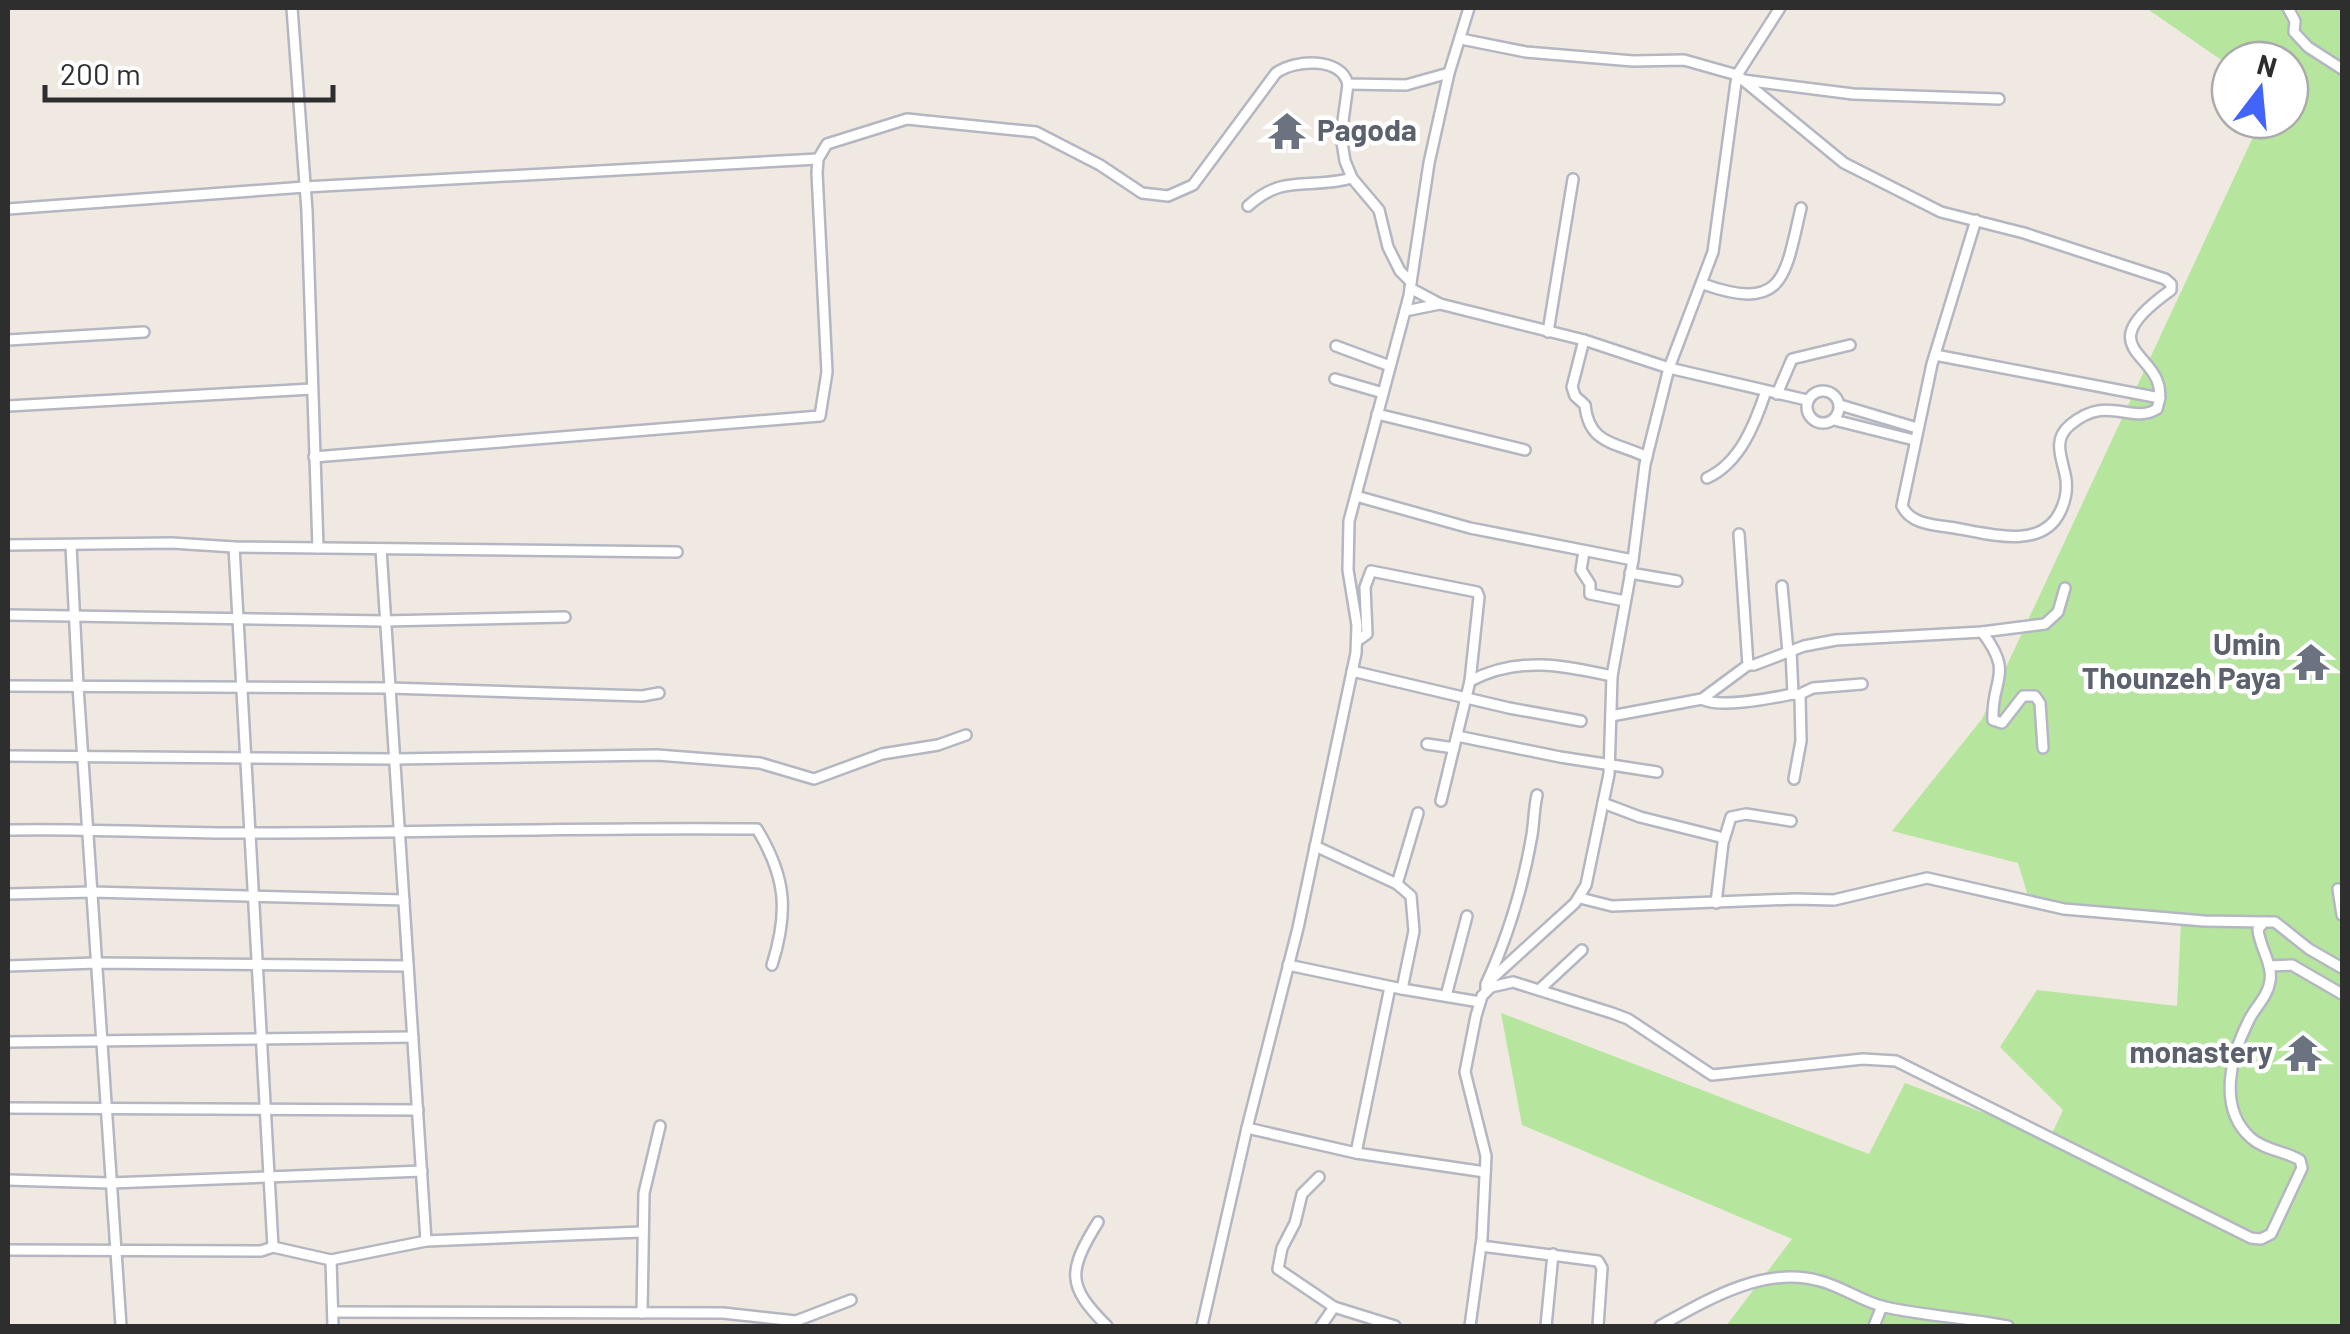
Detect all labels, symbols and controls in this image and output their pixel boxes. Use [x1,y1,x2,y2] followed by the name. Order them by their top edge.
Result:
[45,40,332,102] scale bar
[2210,40,2310,140] north arrow
[2254,46,2281,84] text: N
[60,55,141,91] text: 200 m
[1266,110,1308,152] temple icon: Pagoda
[1317,111,1417,147] place label: Pagoda
[2082,625,2281,695] place label: Umin Thounzeh Paya
[2290,641,2332,683] temple icon: Umin Thounzeh Paya
[2282,1032,2324,1074] temple icon: monastery
[2130,1033,2273,1069] place label: monastery

